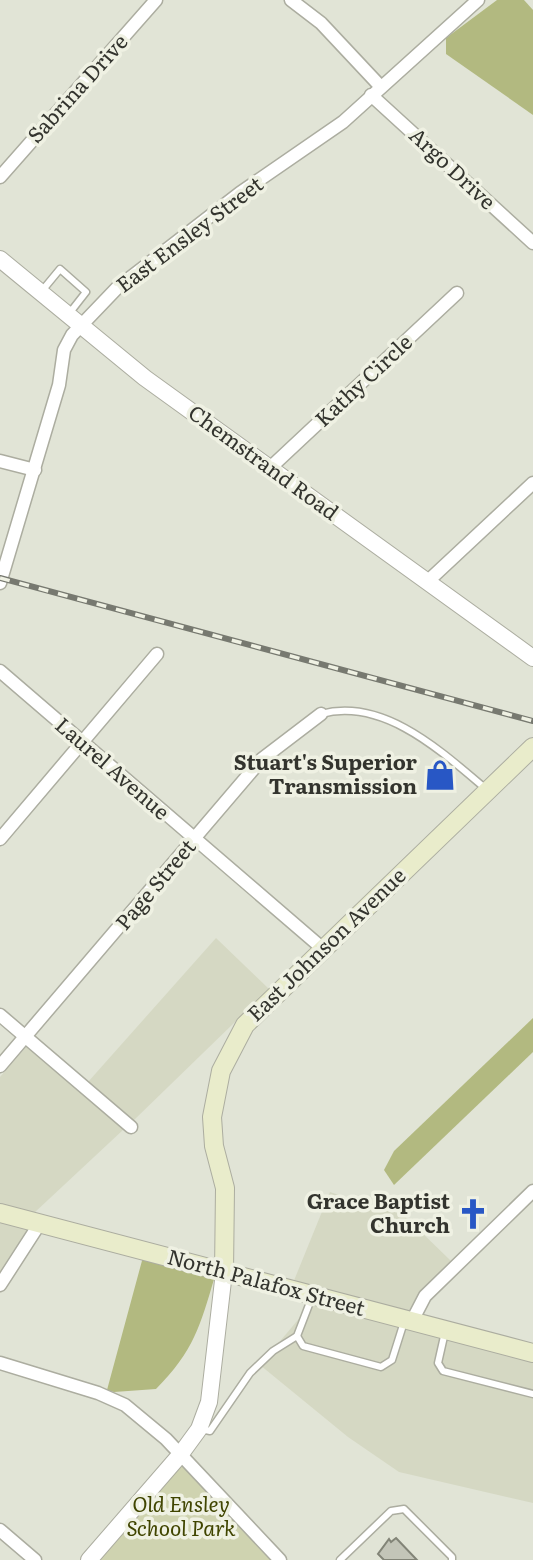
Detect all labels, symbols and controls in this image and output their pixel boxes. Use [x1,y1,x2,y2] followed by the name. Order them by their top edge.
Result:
[19,26,134,149] street label: Sabrina Drive
[404,119,504,215] street label: Argo Drive
[109,167,269,299] street label: East Ensley Street
[307,326,418,433] street label: Kathy Circle
[183,396,346,526] street label: Chemstrand Road
[50,709,178,826] street label: Laurel Avenue
[234,745,418,800] place label: Stuart's Superior Transmission
[423,758,457,792] shop icon: Stuart's Superior Transmission
[107,831,202,936] street label: Page Street
[239,859,412,1027] street label: East Johnson Avenue
[307,1184,451,1239] place label: Grace Baptist Church
[456,1197,490,1231] church icon: Grace Baptist Church
[164,1239,369,1322] street label: North Palafox Street
[126,1487,236,1542] park label: Old Ensley School Park

